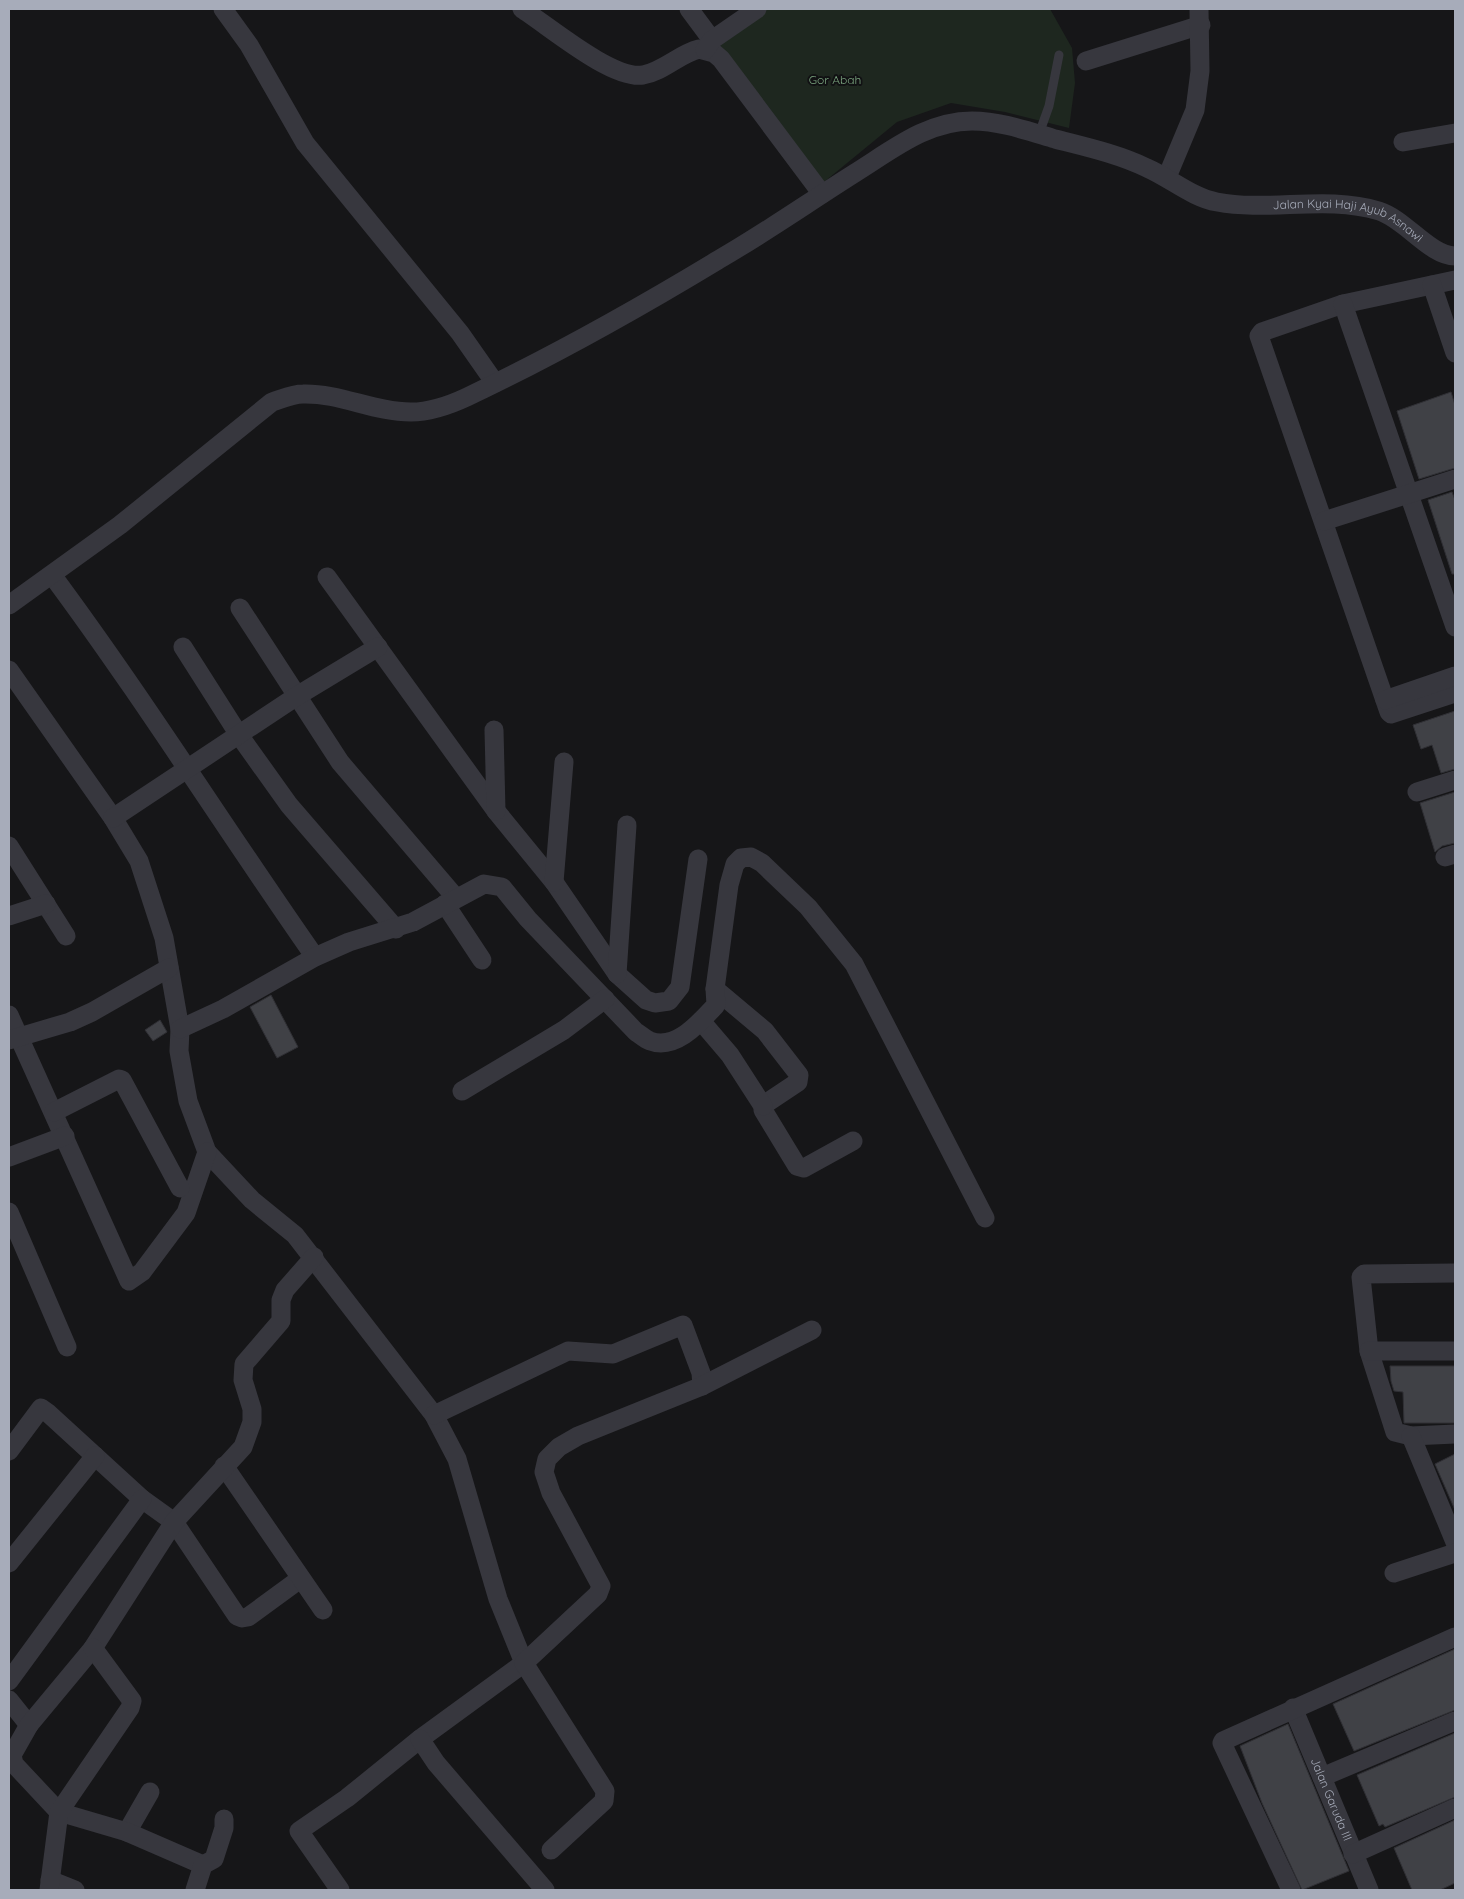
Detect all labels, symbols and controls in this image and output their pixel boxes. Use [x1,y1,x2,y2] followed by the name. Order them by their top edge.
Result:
[809,72,861,87] park label: Gor Abah
[1272,196,1426,245] street label: Jalan Kyai Haji Ayub Asnawi
[1308,1755,1356,1843] street label: Jalan Garuda III

